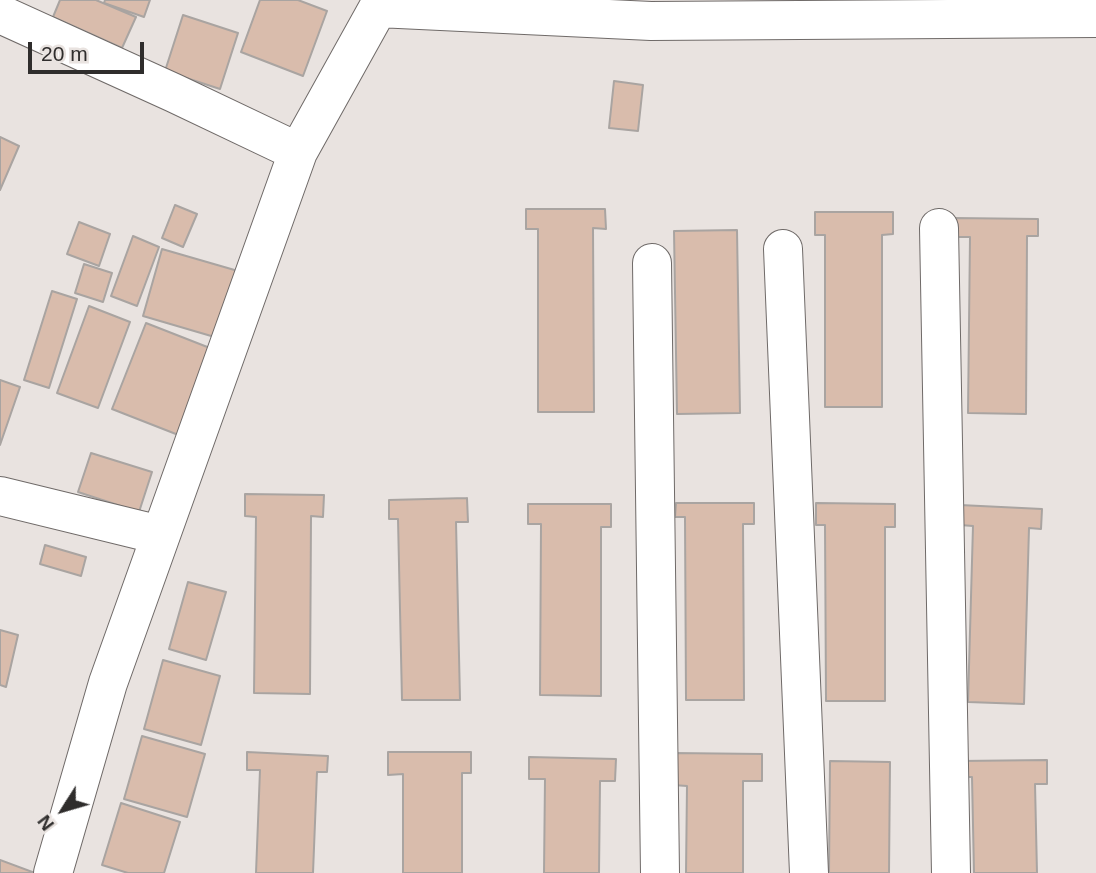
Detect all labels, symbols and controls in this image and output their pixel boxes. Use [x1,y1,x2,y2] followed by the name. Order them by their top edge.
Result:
[32,28,147,72] scale bar
[41,42,88,65] text: 20 m
[28,775,98,845] north arrow
[33,811,58,835] text: N

